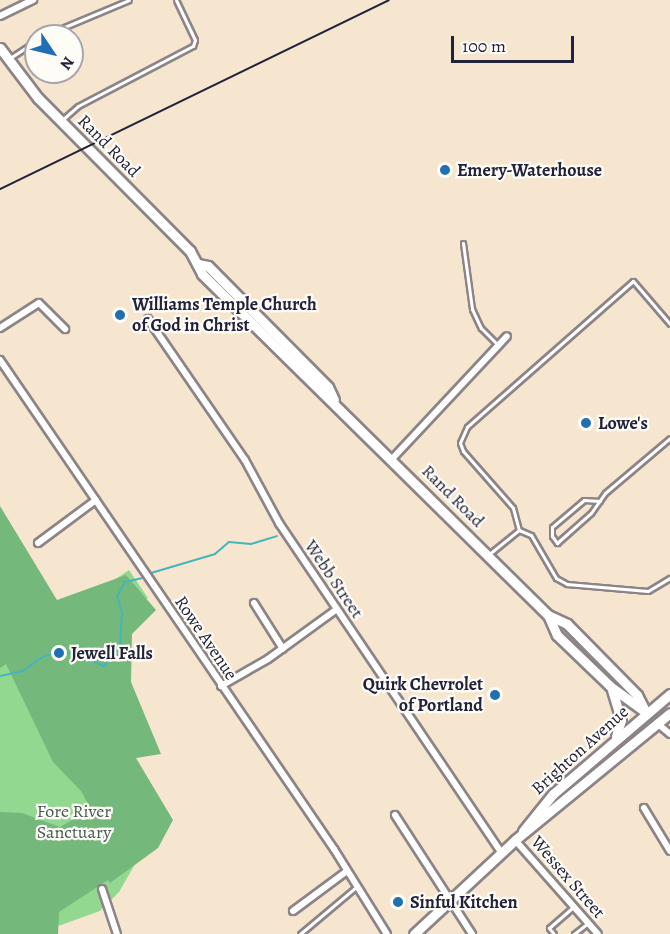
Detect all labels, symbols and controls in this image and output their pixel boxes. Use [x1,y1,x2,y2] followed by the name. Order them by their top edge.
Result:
[24,24,84,84] north arrow
[454,24,577,62] scale bar
[462,34,506,58] text: 100 m
[55,52,79,74] text: N
[73,110,145,182] street label: Rand Road
[457,159,602,181] place label: Emery-Waterhouse
[438,163,452,177] marker: Emery-Waterhouse
[132,294,317,336] place label: Williams Temple Church of God in Christ
[113,308,127,322] marker: Williams Temple Church of God in Christ
[598,412,648,434] place label: Lowe's
[579,416,593,430] marker: Lowe's
[417,460,489,532] street label: Rand Road
[300,536,368,622] street label: Webb Street
[170,592,242,684] street label: Rowe Avenue
[71,642,153,664] place label: Jewell Falls
[52,646,66,660] marker: Jewell Falls
[363,674,483,716] place label: Quirk Chevrolet of Portland
[488,688,502,702] marker: Quirk Chevrolet of Portland
[527,701,633,799] street label: Brighton Avenue
[37,801,111,844] park label: Fore River Sanctuary
[526,831,610,923] street label: Wessex Street
[410,891,518,913] place label: Sinful Kitchen
[391,895,405,909] marker: Sinful Kitchen

